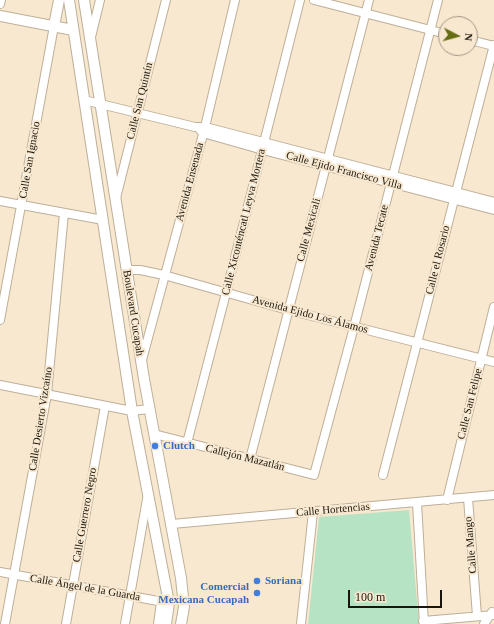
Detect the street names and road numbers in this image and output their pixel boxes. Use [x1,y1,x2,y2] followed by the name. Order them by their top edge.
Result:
[124,61,156,141] street label: Calle San Quintín
[17,120,43,200] street label: Calle San Ignacio
[173,141,207,223] street label: Avenida Ensenada
[219,147,269,297] street label: Calle Xiconténcatl Leyva Mortera
[285,149,403,193] street label: Calle Ejido Francisco Villa
[294,197,324,263] street label: Calle Mexicali
[362,204,392,272] street label: Avenida Tecate
[423,224,453,296] street label: Calle el Rosario
[120,269,146,357] street label: Boulevard Cucapah
[251,293,369,337] street label: Avenida Ejido Los Álamos
[26,366,56,472] street label: Calle Desierto Vizcaíno
[455,367,485,441] street label: Calle San Felipe
[204,442,286,474] street label: Callejón Mazatlán
[70,467,100,563] street label: Calle Guerrero Negro
[296,500,370,520] street label: Calle Hortencias
[462,516,480,574] street label: Calle Mango
[29,572,141,604] street label: Calle Ángel de la Guarda

